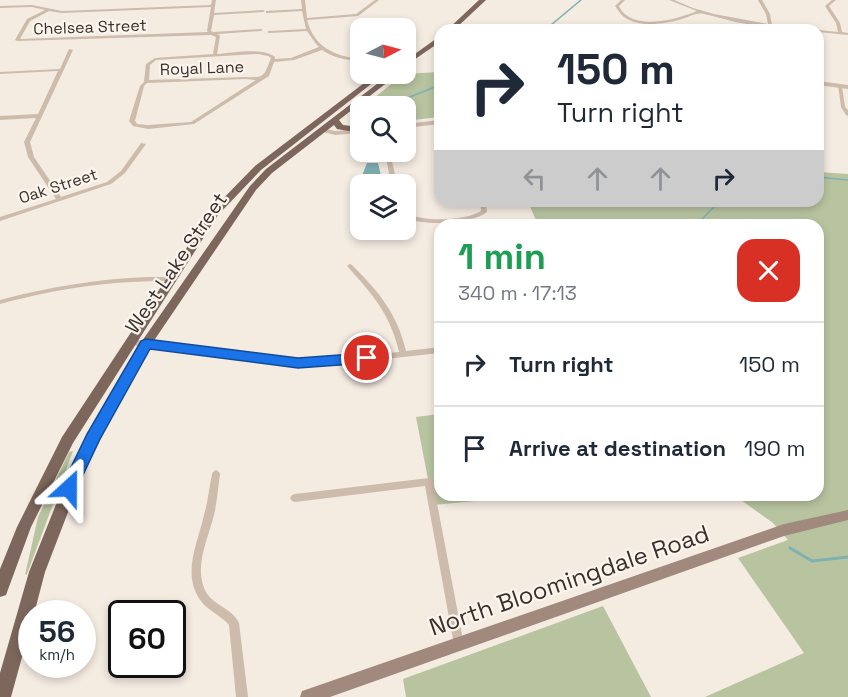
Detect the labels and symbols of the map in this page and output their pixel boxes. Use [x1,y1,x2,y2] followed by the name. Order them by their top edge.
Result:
[33,15,147,39] street label: Chelsea Street
[350,18,416,84] north arrow
[160,56,244,80] street label: Royal Lane
[16,163,100,209] street label: Oak Street
[119,188,233,338] street label: West Lake Street
[341,332,392,383] pin
[37,456,101,520] position arrow
[425,517,713,643] street label: North Bloomingdale Road
[108,600,186,678] speed limit sign: 60

